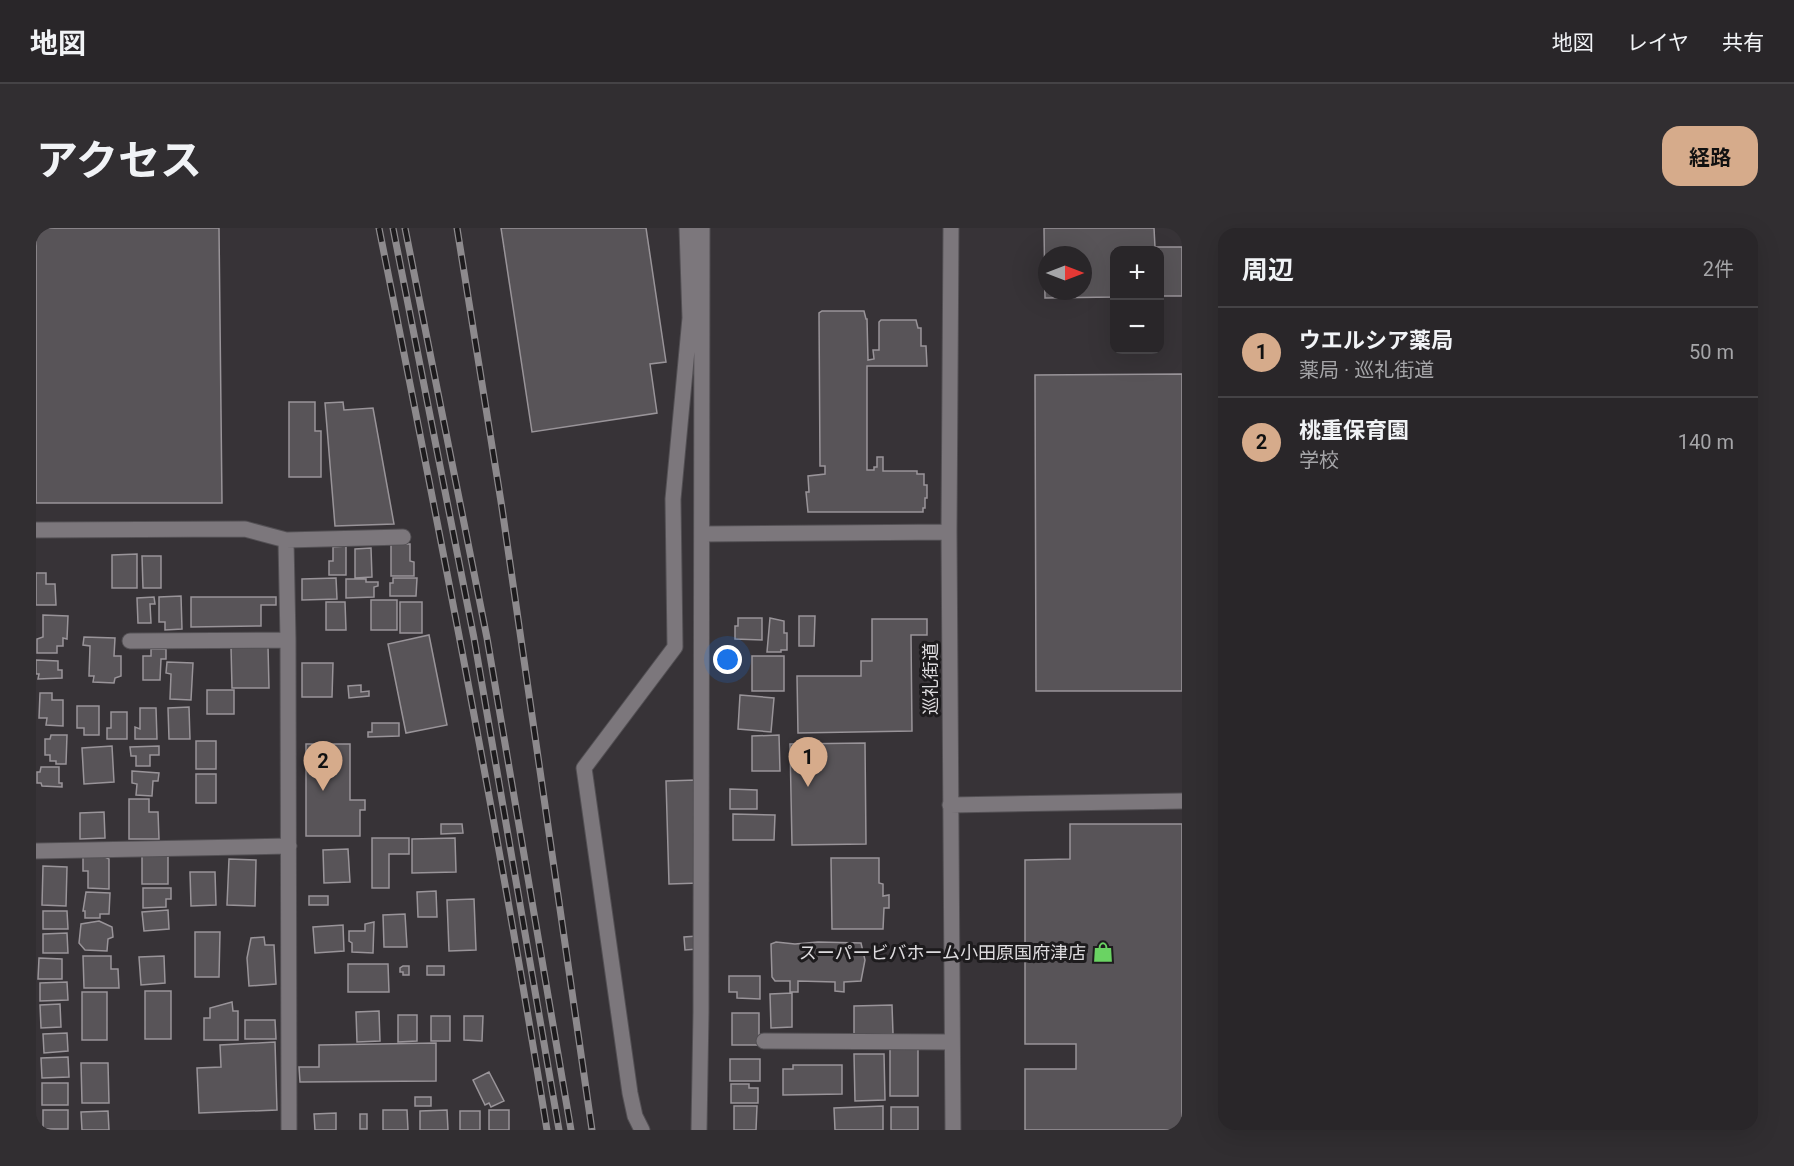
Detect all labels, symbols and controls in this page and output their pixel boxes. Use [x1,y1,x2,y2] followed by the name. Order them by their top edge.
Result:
[30,27,86,60] text: 地図
[1552,31,1594,55] text: 地図
[1627,31,1689,55] text: レイヤ
[1722,31,1764,55] text: 共有
[1662,126,1758,186] button: 経路
[36,136,202,185] text: アクセス
[1038,246,1092,300] north arrow
[1110,246,1164,354] map controls
[1110,246,1164,300] button: +
[1242,255,1294,285] text: 周辺
[1703,257,1734,281] text: 2件
[1110,300,1164,354] button: −
[1299,328,1453,353] text: ウエルシア薬局
[1256,340,1267,364] text: 1
[1689,340,1734,364] text: 50 m
[1299,358,1434,382] text: 薬局 · 巡礼街道
[1299,418,1409,443] text: 桃重保育園
[1256,430,1267,454] text: 2
[1678,430,1734,454] text: 140 m
[1299,448,1339,472] text: 学校
[920,643,941,715] street label: 巡礼街道
[713,645,742,674] your location
[788,738,828,787] pin: 1
[304,742,342,791] pin: 2
[1091,940,1115,964] shop icon: スーパービバホーム小田原国府津店
[799,942,1086,963] place label: スーパービバホーム小田原国府津店

